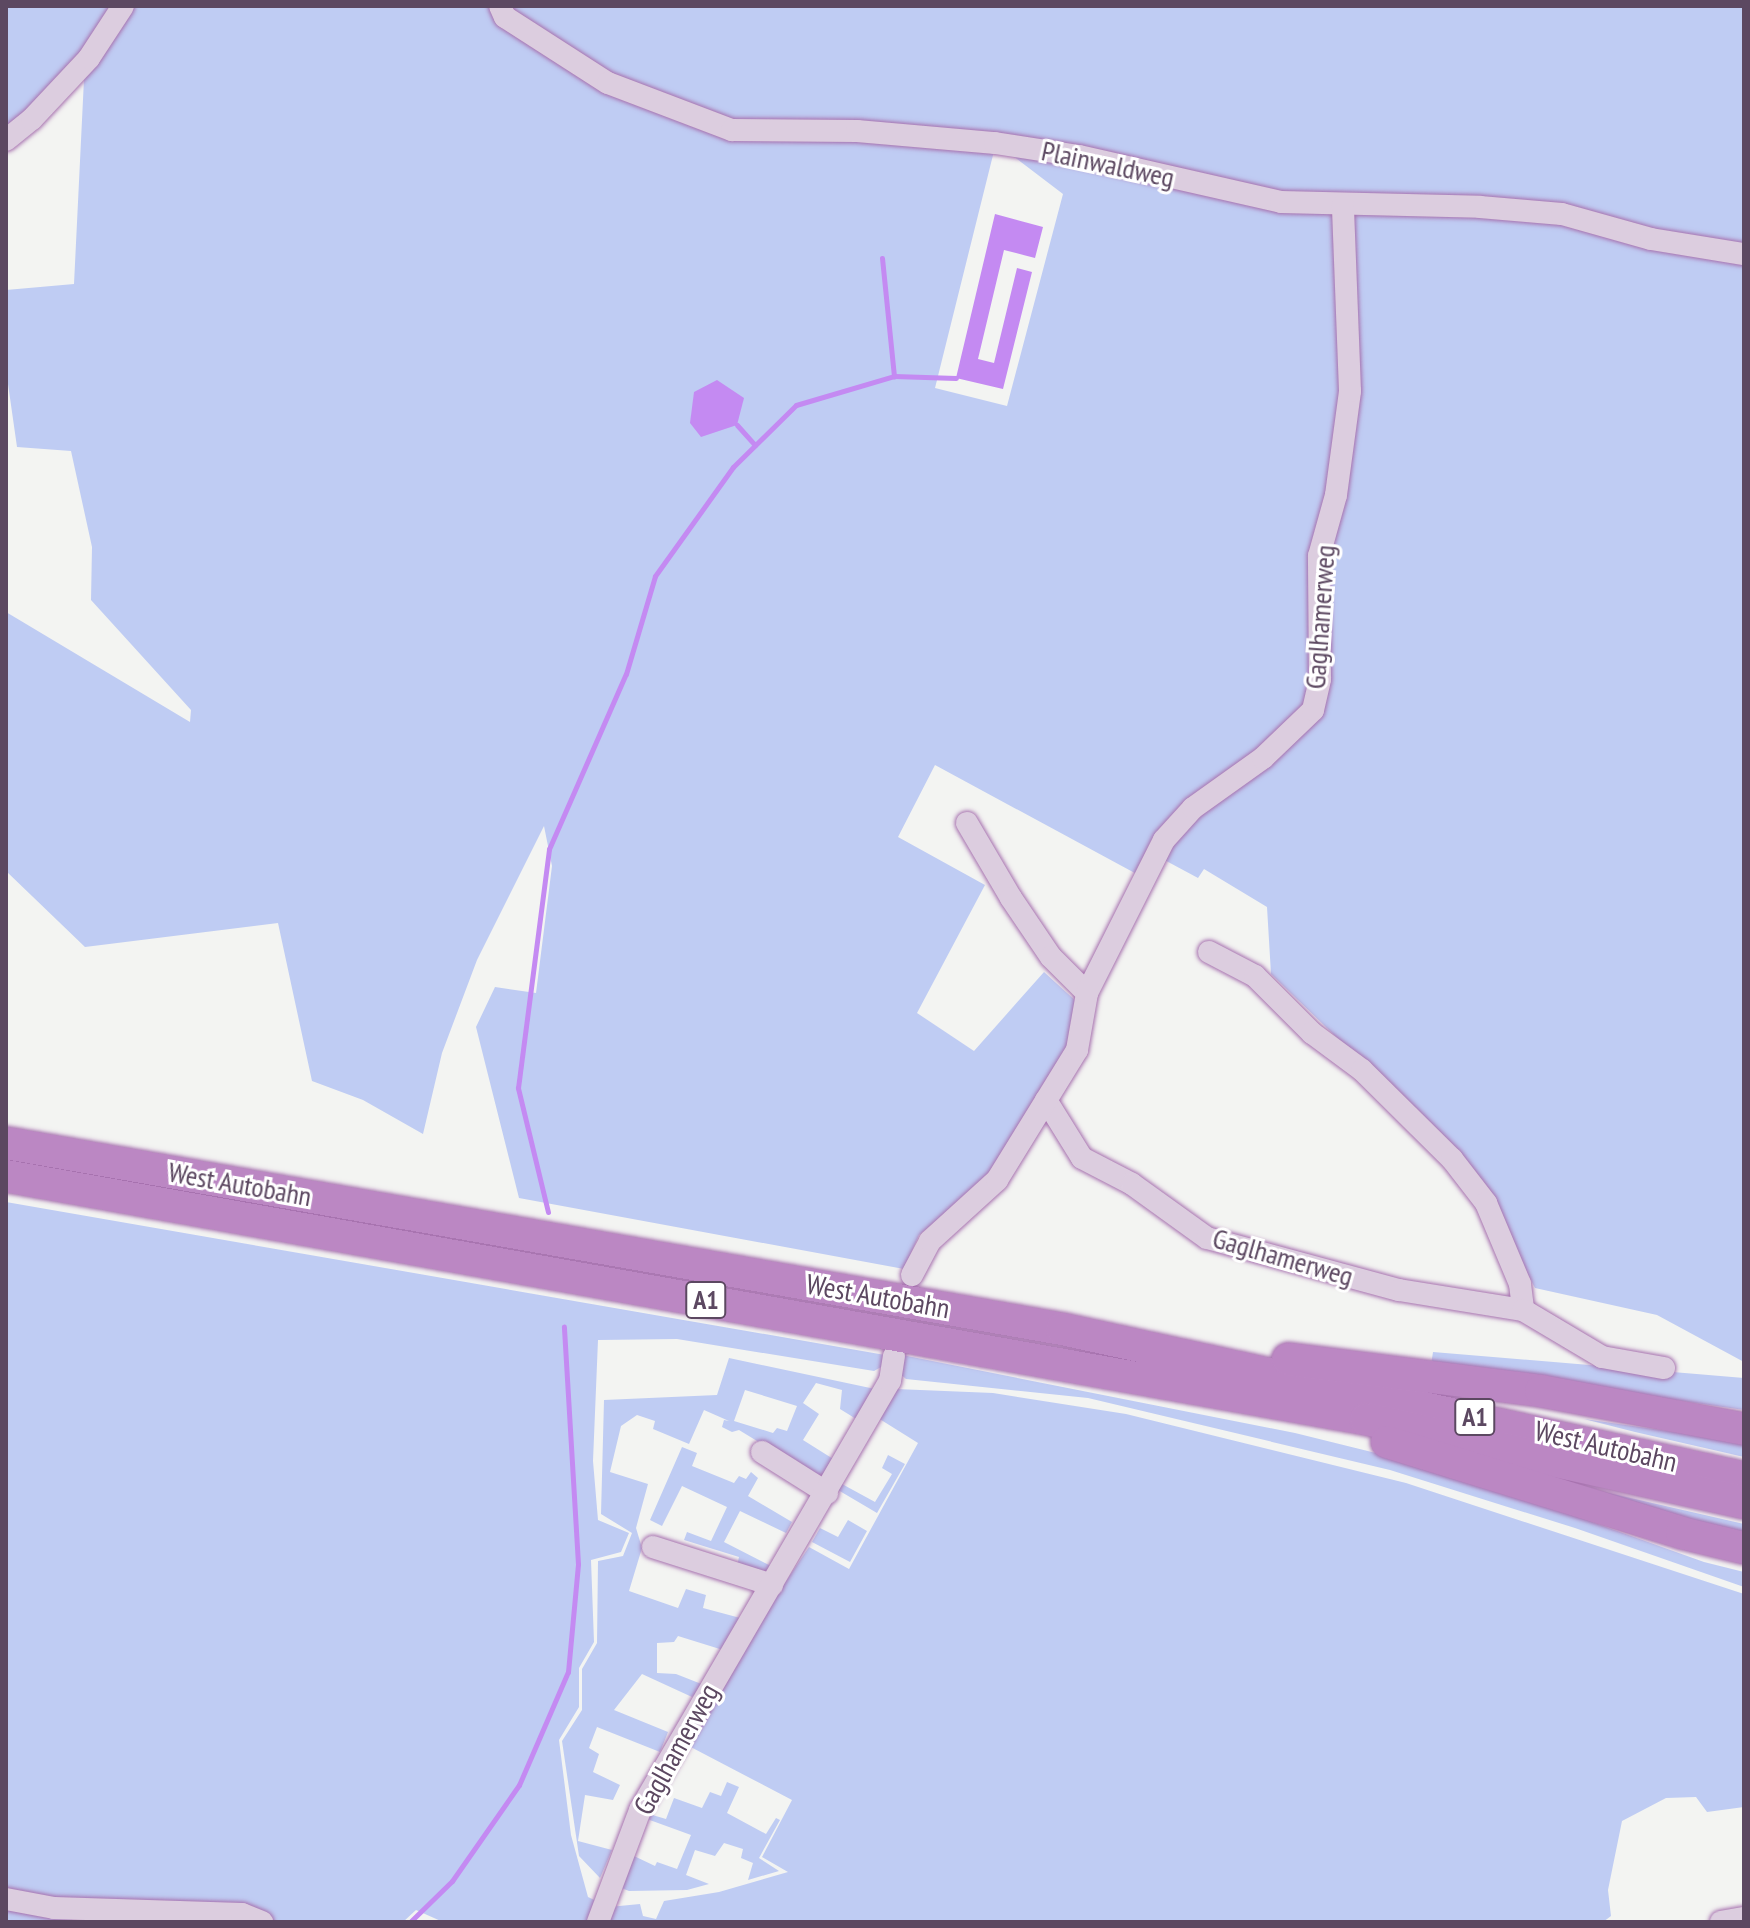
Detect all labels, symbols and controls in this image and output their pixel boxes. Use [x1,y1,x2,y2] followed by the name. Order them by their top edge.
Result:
[1039,134,1177,194] street label: Plainwaldweg
[1298,544,1342,690] street label: Gaglhamerweg
[165,1155,315,1213] street label: West Autobahn
[1209,1221,1357,1293] street label: Gaglhamerweg
[803,1267,953,1325] street label: West Autobahn
[684,1278,728,1322] road number: A1
[1453,1395,1497,1439] road number: A1
[1531,1413,1681,1479] street label: West Autobahn
[626,1678,726,1820] street label: Gaglhamerweg

